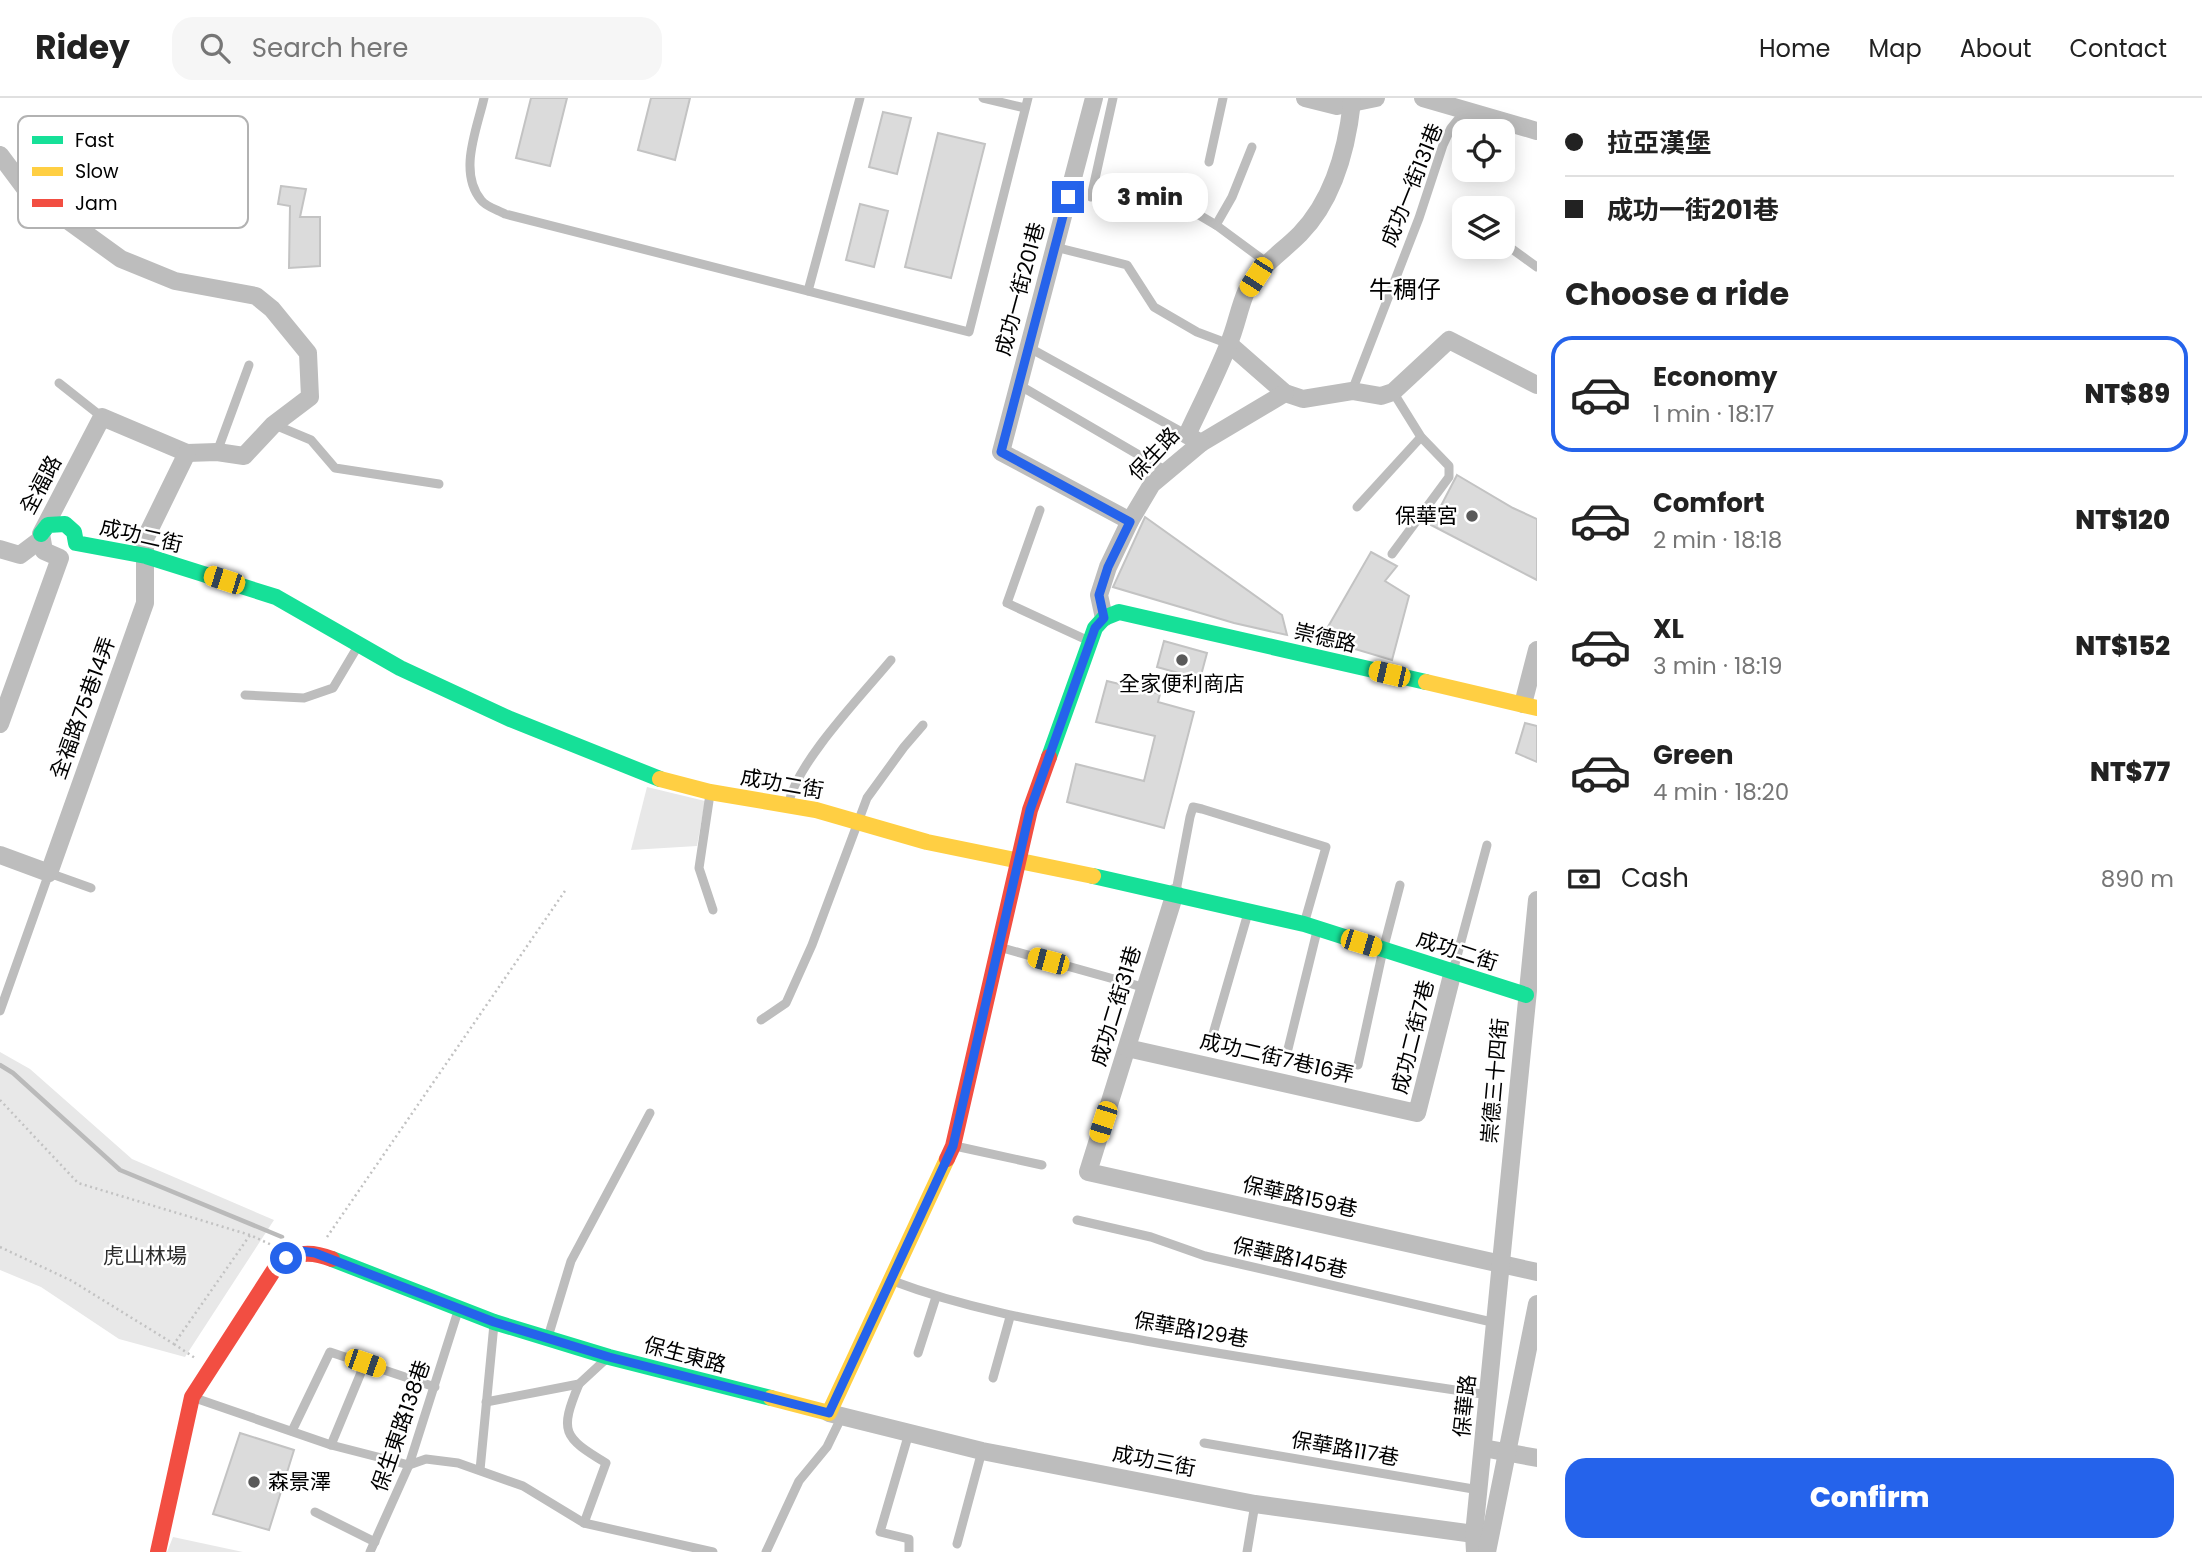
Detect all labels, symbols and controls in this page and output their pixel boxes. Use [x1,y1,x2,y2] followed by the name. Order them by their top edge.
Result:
[172,17,662,80] search box
[35,24,130,71] text: Ridey
[196,29,234,67] icon: search
[252,30,408,66] text: Search here
[1759,32,1831,65] text: Home
[1869,32,1922,65] text: Map
[1960,32,2031,65] text: About
[2069,32,2167,65] text: Contact
[18,116,248,228] legend
[1374,119,1449,251] street label: 成功一街131巷
[1452,119,1515,259] map controls
[1452,119,1515,182] button: locate
[1607,125,1711,161] text: 拉亞漢堡
[75,127,114,154] text: Fast
[75,158,119,185] text: Slow
[1092,172,1208,222] callout: 3 min
[1052,181,1084,213] route end
[1117,181,1183,213] text: 3 min
[75,190,117,217] text: Jam
[1607,192,1779,228] text: 成功一街201巷
[1452,196,1515,259] button: layers
[988,219,1051,359] street label: 成功一街201巷
[1236,254,1277,300] car
[1565,271,1789,316] text: Choose a ride
[1369,273,1441,306] district label: 牛稠仔
[1653,359,1777,395] text: Economy
[1569,363,1632,426] icon: car
[2084,376,2170,412] text: NT$89
[1653,398,1774,430] text: 1 min · 18:17
[1122,421,1186,487] street label: 保生路
[13,450,68,519] street label: 全福路
[1653,485,1765,521] text: Comfort
[1569,489,1632,552] icon: car
[1395,501,1458,530] place label: 保華宮
[2075,502,2170,538] text: NT$120
[1464,508,1480,524] marker: 保華宮
[97,512,185,559] street label: 成功二街
[1653,524,1782,556] text: 2 min · 18:18
[201,564,248,596] car
[1653,611,1684,647] text: XL
[1569,615,1632,678] icon: car
[1291,616,1359,659] street label: 崇德路
[2075,628,2170,664] text: NT$152
[43,633,122,783] street label: 全福路75巷14弄
[1653,650,1783,682] text: 3 min · 18:19
[1174,652,1190,668] marker: 全家便利商店
[1367,659,1412,689] car
[1119,669,1245,698] place label: 全家便利商店
[1653,737,1734,773] text: Green
[1569,741,1632,804] icon: car
[2090,754,2170,790] text: NT$77
[738,762,826,805] street label: 成功二街
[1653,776,1789,808] text: 4 min · 18:20
[1565,860,1603,898] icon: cash
[1621,860,1689,896] text: Cash
[2101,863,2174,895] text: 890 m
[1413,924,1502,977] street label: 成功二街
[1338,927,1385,959] car
[1084,942,1148,1069] street label: 成功二街31巷
[1025,945,1072,977] car
[1384,977,1441,1097] street label: 成功二街7巷
[1475,1017,1514,1145] street label: 崇德三十四街
[1197,1026,1357,1089] street label: 成功二街7巷16弄
[1087,1099,1120,1145] car
[1240,1169,1360,1224] street label: 保華路159巷
[1230,1230,1350,1285] street label: 保華路145巷
[103,1241,187,1270] park label: 虎山林場
[270,1242,302,1274] route start
[1131,1305,1251,1354] street label: 保華路129巷
[641,1330,729,1379] street label: 保生東路
[342,1346,389,1380] car
[364,1356,437,1495] street label: 保生東路138巷
[1447,1373,1482,1439] street label: 保華路
[1289,1425,1401,1472] street label: 保華路117巷
[1110,1438,1198,1483] street label: 成功三街
[1565,1458,2174,1538] button: Confirm
[268,1467,331,1496] place label: 森景澤
[246,1474,262,1490] marker: 森景澤

